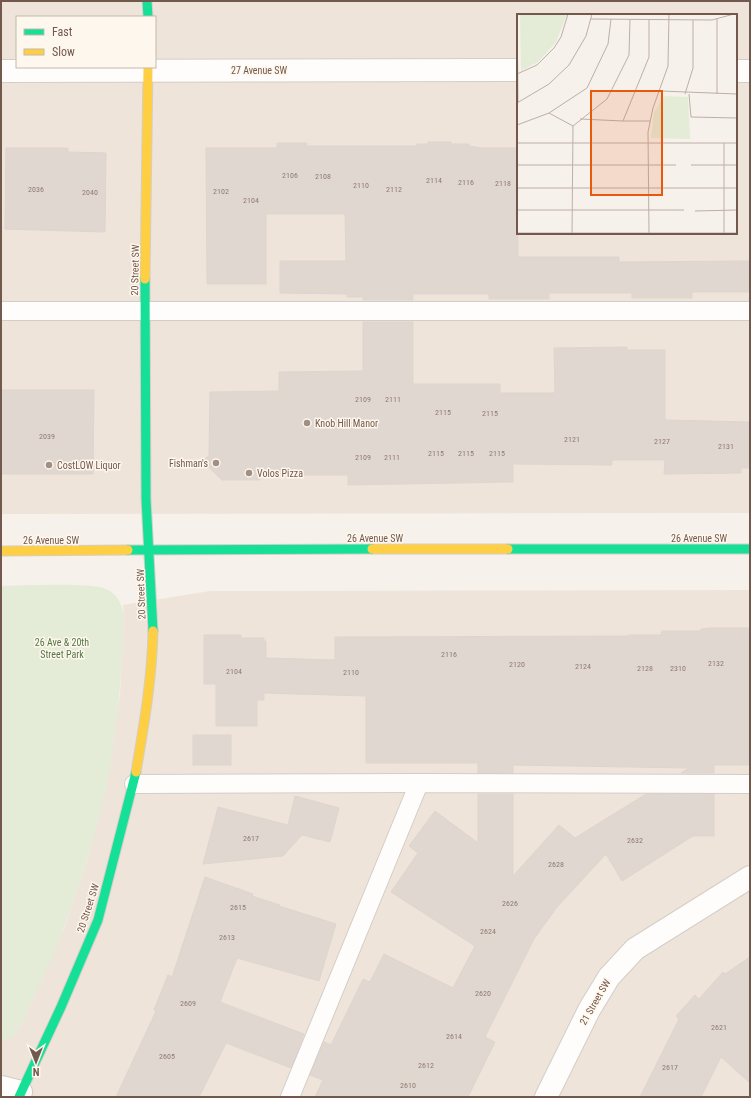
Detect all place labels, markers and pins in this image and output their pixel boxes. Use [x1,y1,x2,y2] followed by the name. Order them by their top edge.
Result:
[302,418,312,428] marker: Knob Hill Manor
[315,418,378,429] place label: Knob Hill Manor
[169,458,208,469] place label: Fishman's
[211,458,221,468] marker: Fishman's
[44,460,54,470] marker: CostLOW Liquor
[57,460,121,471] place label: CostLOW Liquor
[244,468,254,478] marker: Volos Pizza
[257,468,303,479] place label: Volos Pizza

